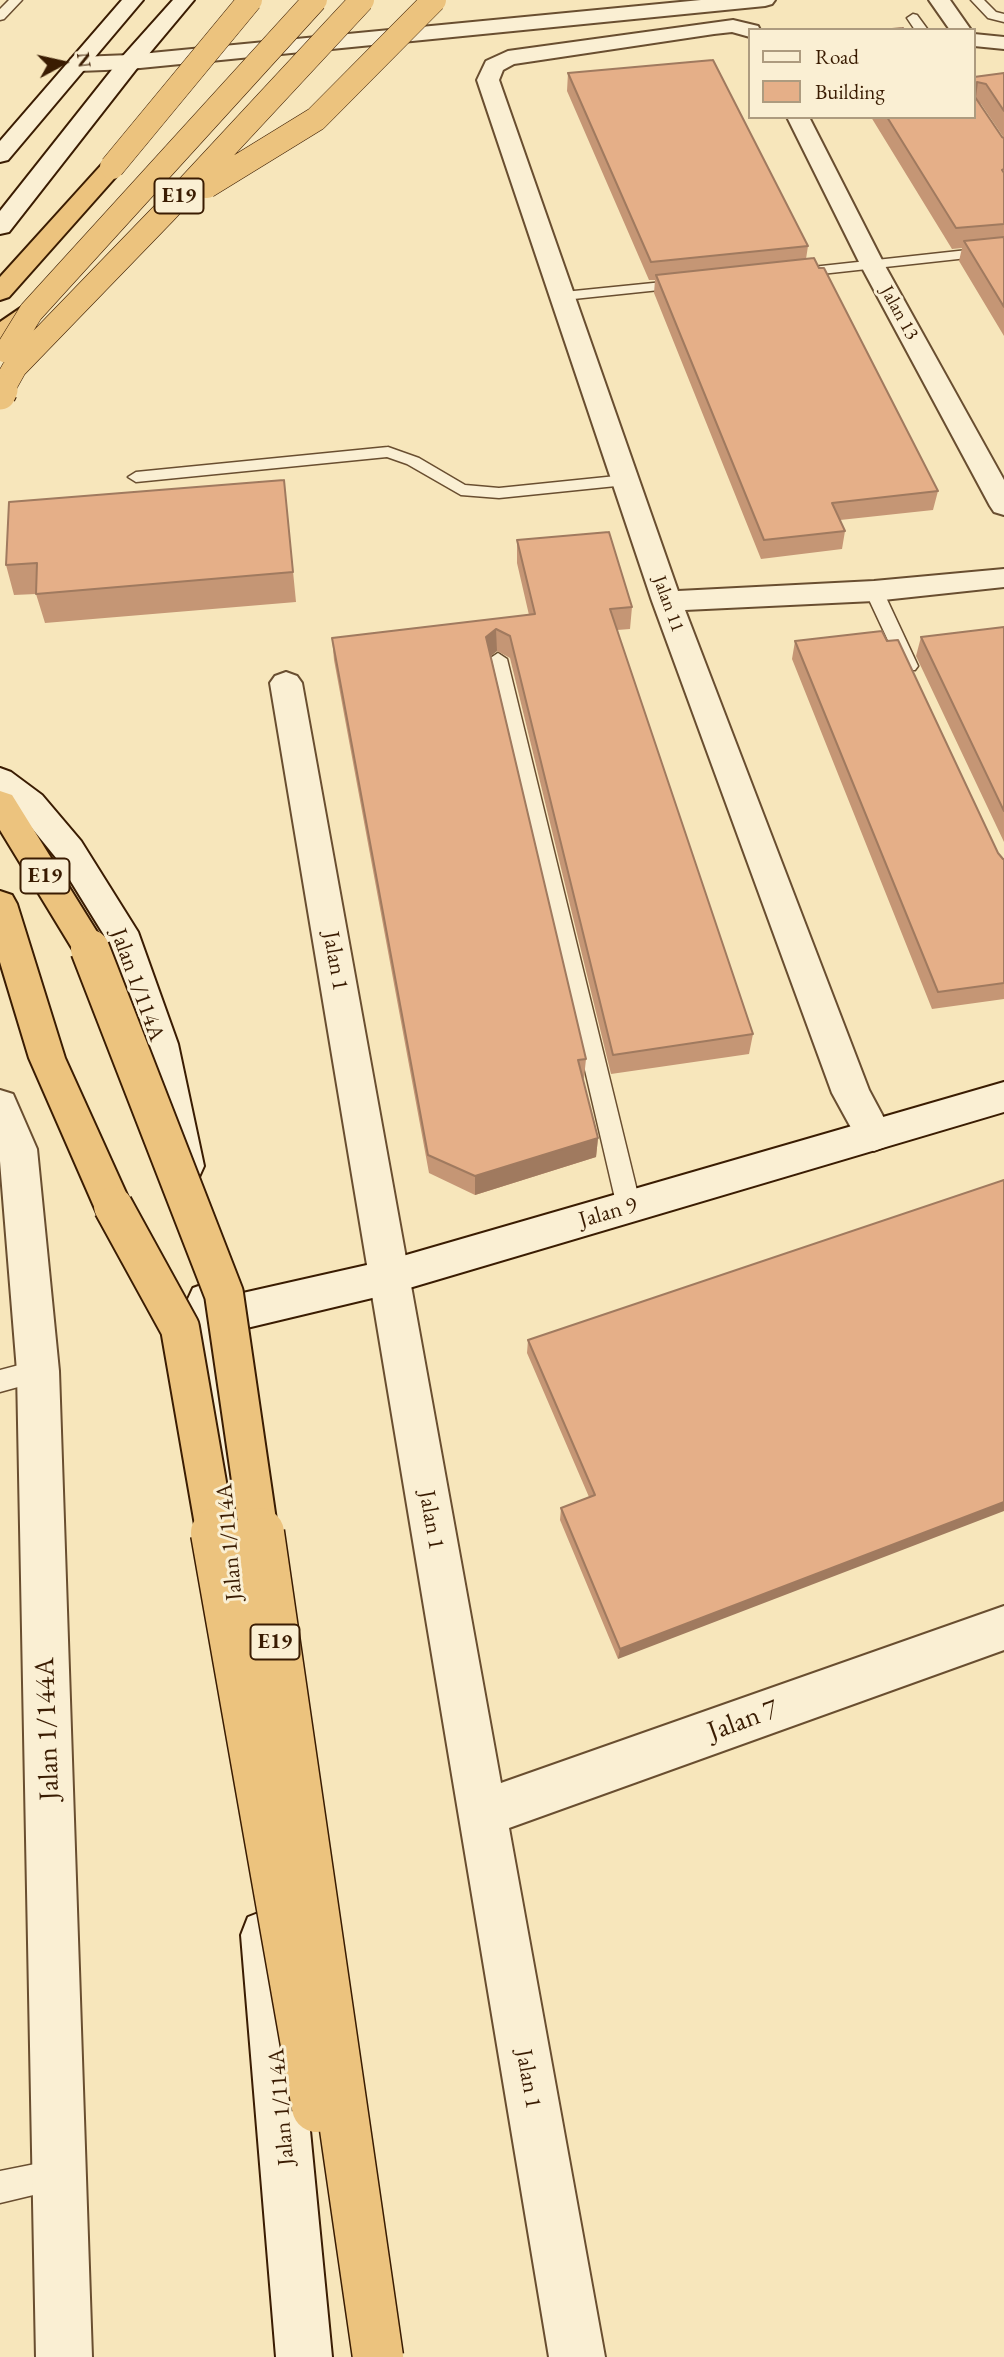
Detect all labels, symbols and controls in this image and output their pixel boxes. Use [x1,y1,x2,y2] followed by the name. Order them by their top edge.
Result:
[28,28,98,98] north arrow
[748,28,976,119] legend
[815,43,859,70] text: Road
[71,51,98,69] text: N
[815,78,885,105] text: Building
[154,178,204,214] road number: E19
[875,282,923,344] street label: Jalan 13
[647,573,689,635] street label: Jalan 11
[20,858,70,894] road number: E19
[104,925,170,1045] street label: Jalan 1/114A
[316,929,354,993] street label: Jalan 1
[576,1192,640,1234] street label: Jalan 9
[211,1482,249,1602] street label: Jalan 1/114A
[412,1488,450,1552] street label: Jalan 1
[250,1624,300,1660] road number: E19
[29,1657,67,1801] street label: Jalan 1/144A
[703,1693,783,1749] street label: Jalan 7
[263,2047,301,2167] street label: Jalan 1/114A
[509,2047,547,2111] street label: Jalan 1

